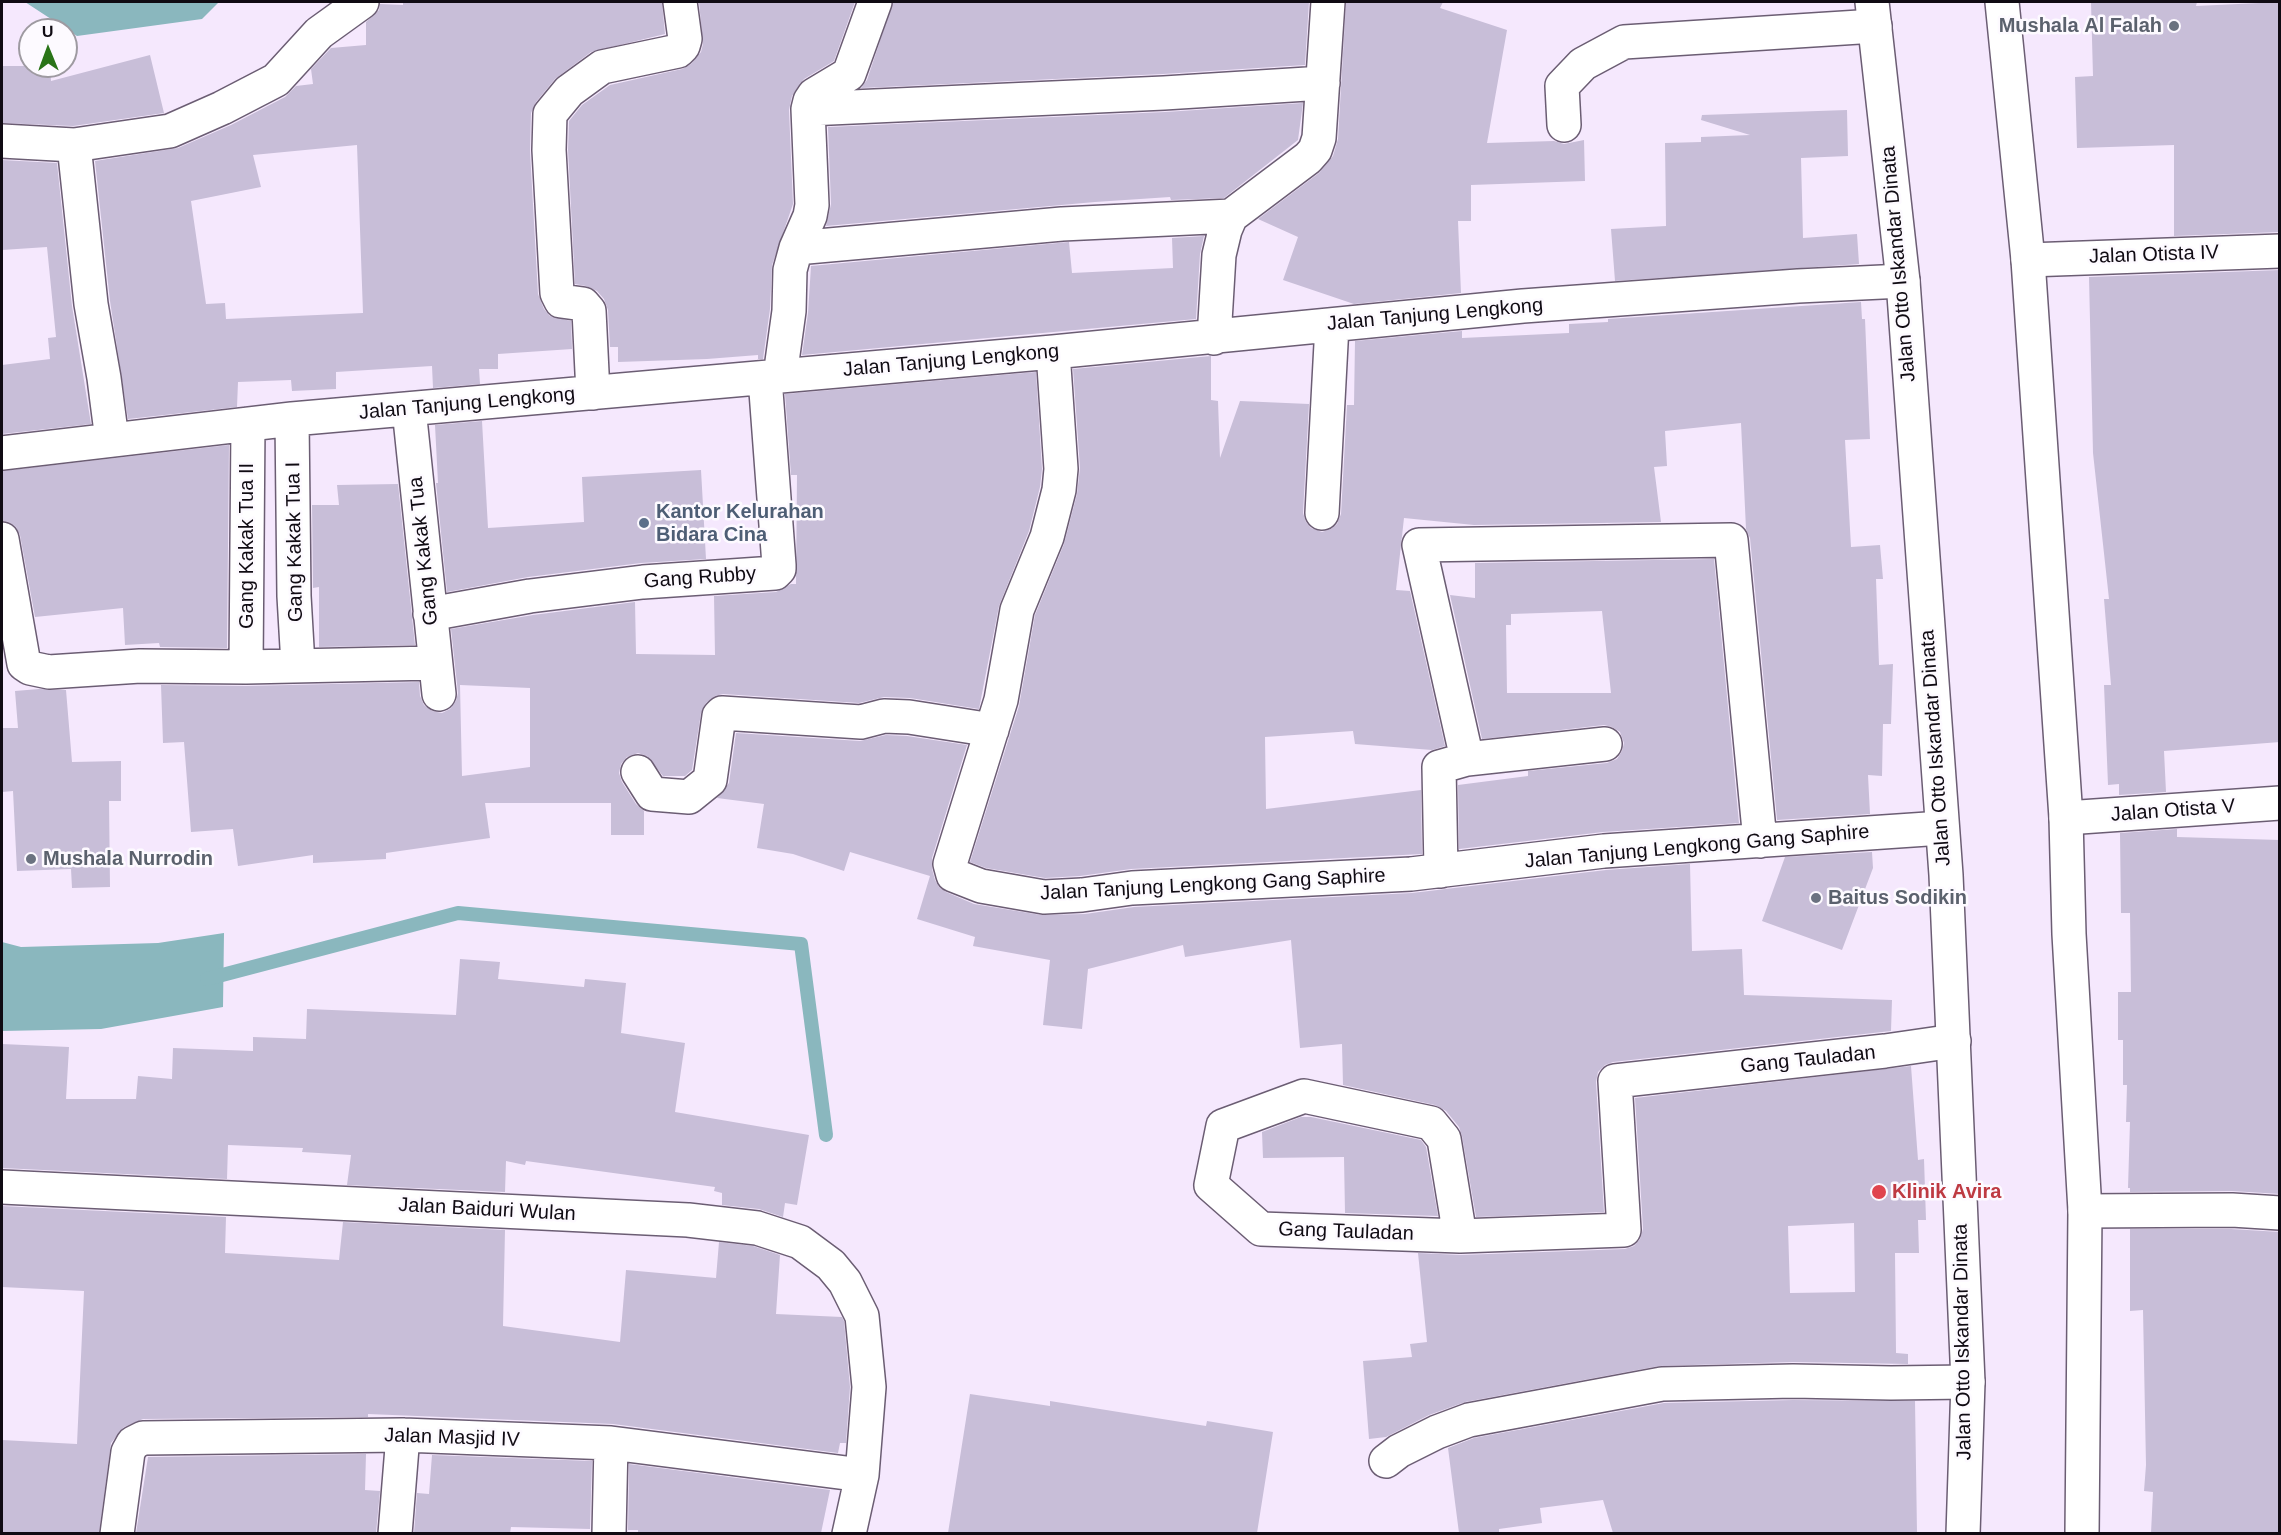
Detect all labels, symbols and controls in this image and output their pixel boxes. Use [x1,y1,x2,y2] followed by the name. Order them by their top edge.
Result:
[1999,14,2162,38] place label: Mushala Al Falah
[18,18,78,78] north arrow
[2167,19,2181,33] marker: Mushala Al Falah
[42,23,54,40] text: U
[1877,145,1921,383] street label: Jalan Otto Iskandar Dinata
[2089,241,2219,269] street label: Jalan Otista IV
[1326,294,1544,336] street label: Jalan Tanjung Lengkong
[842,340,1060,382] street label: Jalan Tanjung Lengkong
[358,383,576,425] street label: Jalan Tanjung Lengkong
[282,462,308,622] street label: Gang Kakak Tua I
[235,463,259,629] street label: Gang Kakak Tua II
[404,475,444,627] street label: Gang Kakak Tua
[656,500,824,547] place label: Kantor Kelurahan Bidara Cina
[637,516,651,530] marker: Kantor Kelurahan Bidara Cina
[643,562,757,594] street label: Gang Rubby
[1916,629,1956,867] street label: Jalan Otto Iskandar Dinata
[2110,795,2236,827] street label: Jalan Otista V
[1524,820,1870,874] street label: Jalan Tanjung Lengkong Gang Saphire
[43,847,213,871] place label: Mushala Nurrodin
[24,852,38,866] marker: Mushala Nurrodin
[1040,864,1386,906] street label: Jalan Tanjung Lengkong Gang Saphire
[1828,886,1967,910] place label: Baitus Sodikin
[1809,891,1823,905] marker: Baitus Sodikin
[1739,1041,1877,1079] street label: Gang Tauladan
[1892,1180,2001,1204] place label: Klinik Avira
[1870,1183,1888,1201] marker: Klinik Avira
[398,1193,576,1227] street label: Jalan Baiduri Wulan
[1278,1218,1414,1246] street label: Gang Tauladan
[1949,1223,1977,1461] street label: Jalan Otto Iskandar Dinata
[384,1424,520,1452] street label: Jalan Masjid IV

